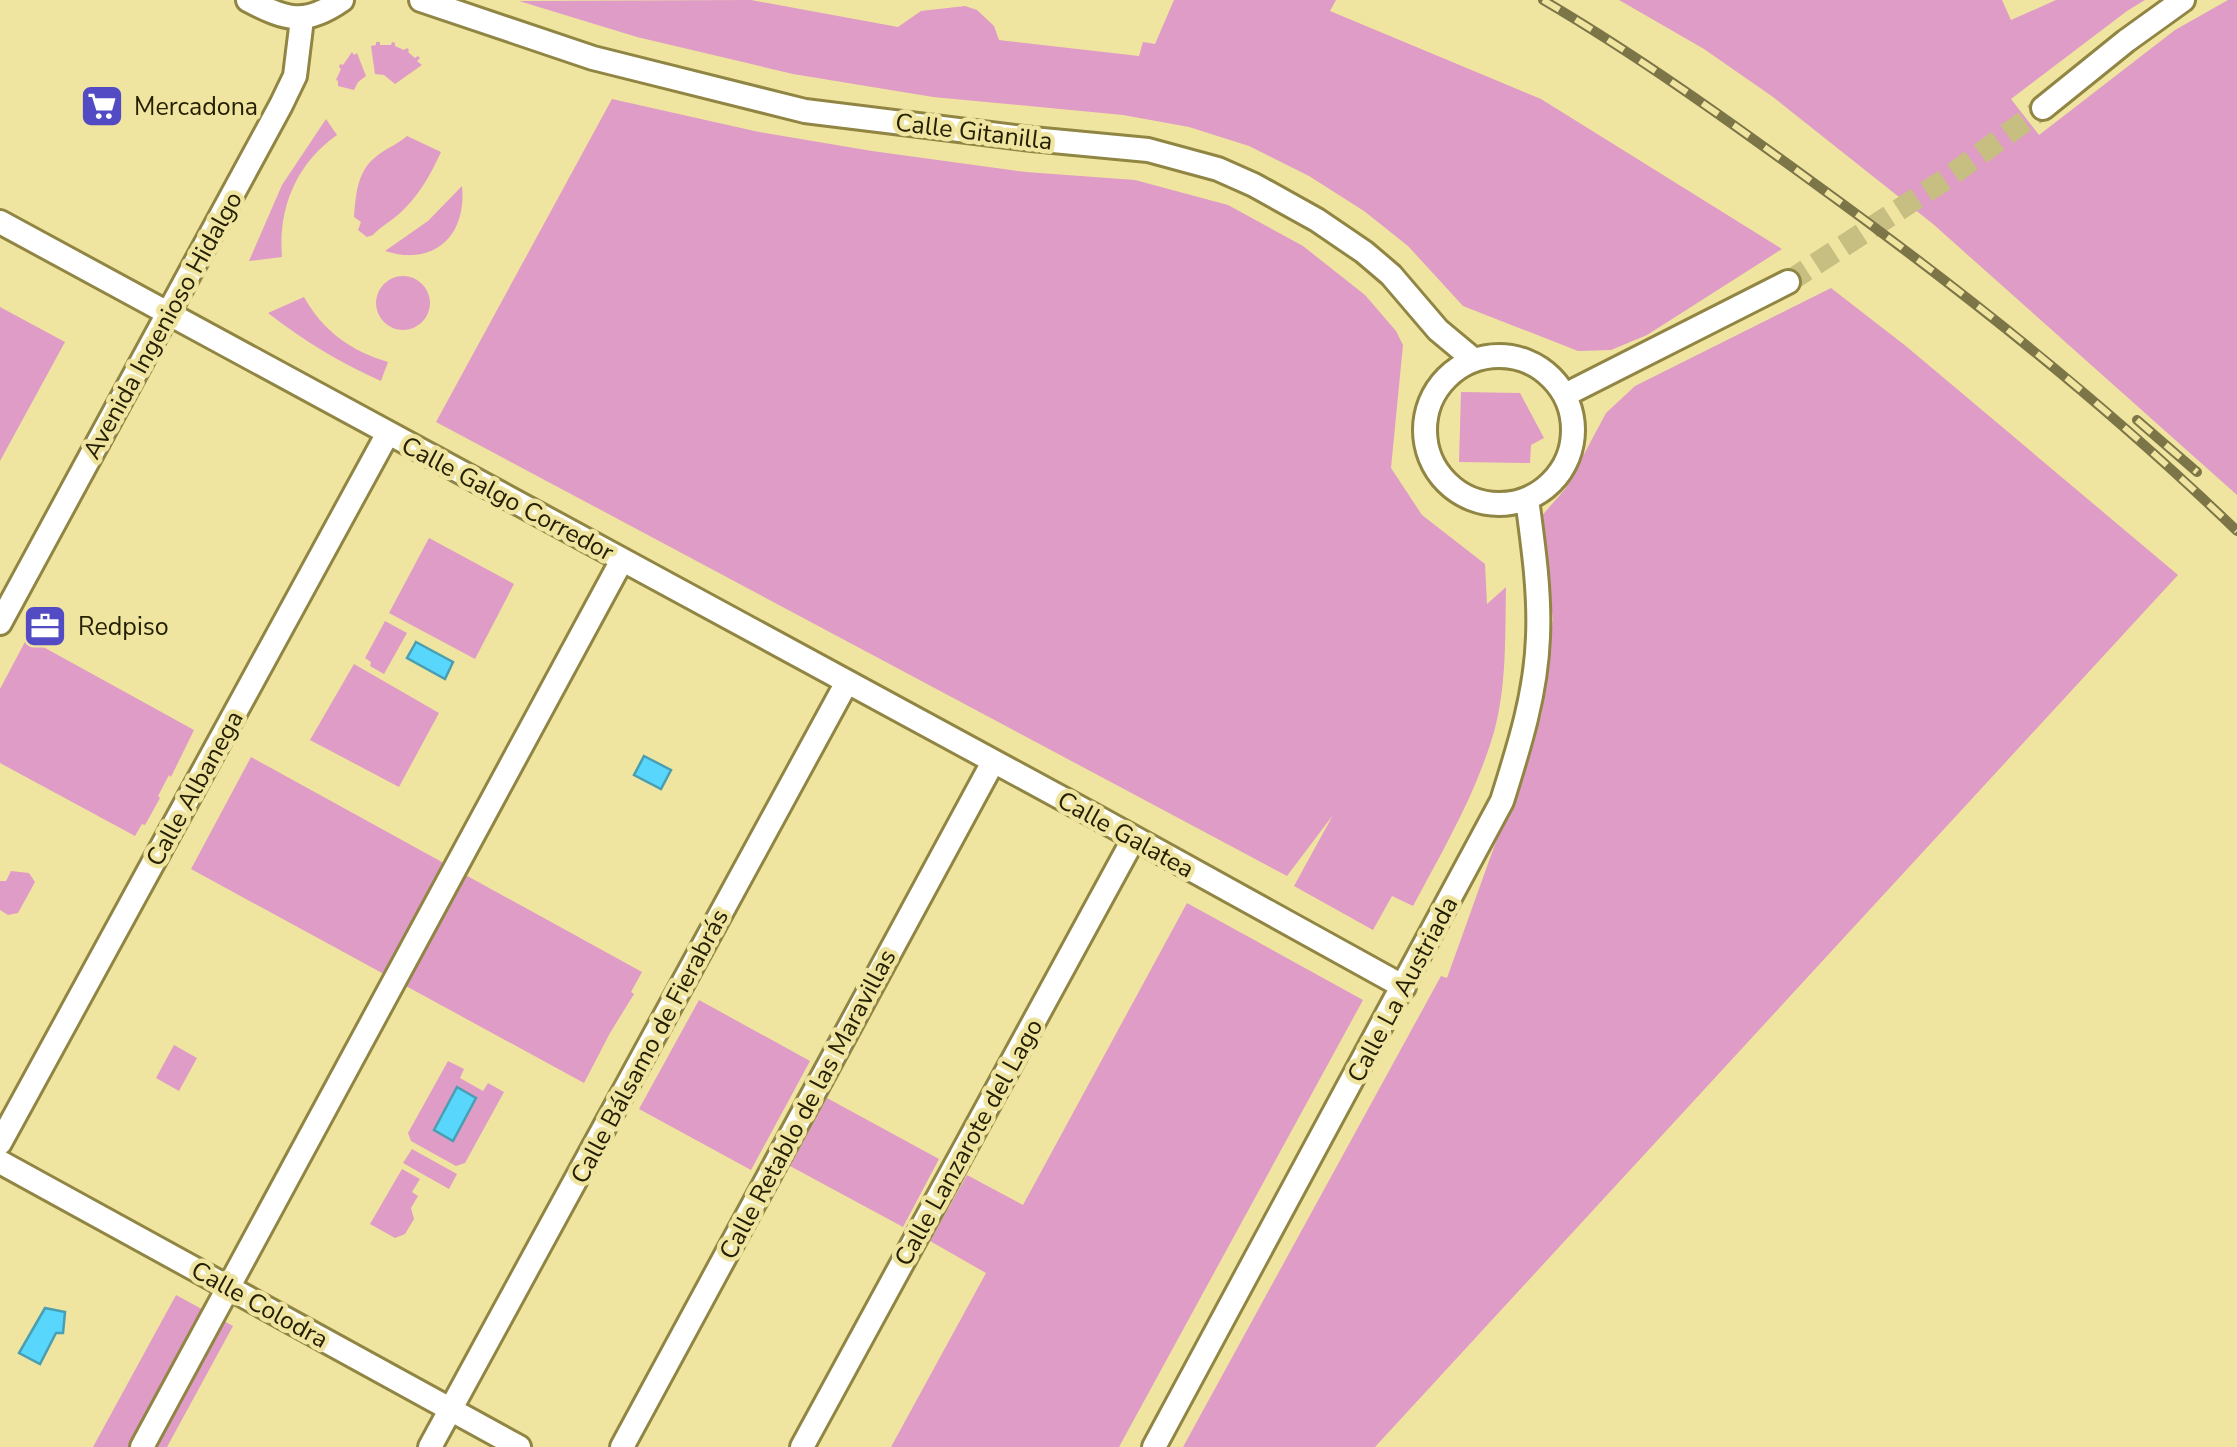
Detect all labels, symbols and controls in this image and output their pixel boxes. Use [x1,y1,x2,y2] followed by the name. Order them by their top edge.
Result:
[79,83,125,129] supermarket icon: Mercadona
[134,90,258,124] place label: Mercadona
[893,105,1054,158] street label: Calle Gitanilla
[75,186,251,465] street label: Avenida Ingenioso Hidalgo
[395,428,620,569] street label: Calle Galgo Corredor
[22,603,68,649] office icon: Redpiso
[78,610,169,644] place label: Redpiso
[138,705,252,872] street label: Calle Albanega
[1051,783,1200,886] street label: Calle Galatea
[1340,891,1466,1088] street label: Calle La Austriada
[563,903,737,1190] street label: Calle Bálsamo de Fierabrás
[711,943,904,1266] street label: Calle Retablo de las Maravillas
[887,1013,1051,1272] street label: Calle Lanzarote del Lago
[185,1253,334,1357] street label: Calle Colodra

